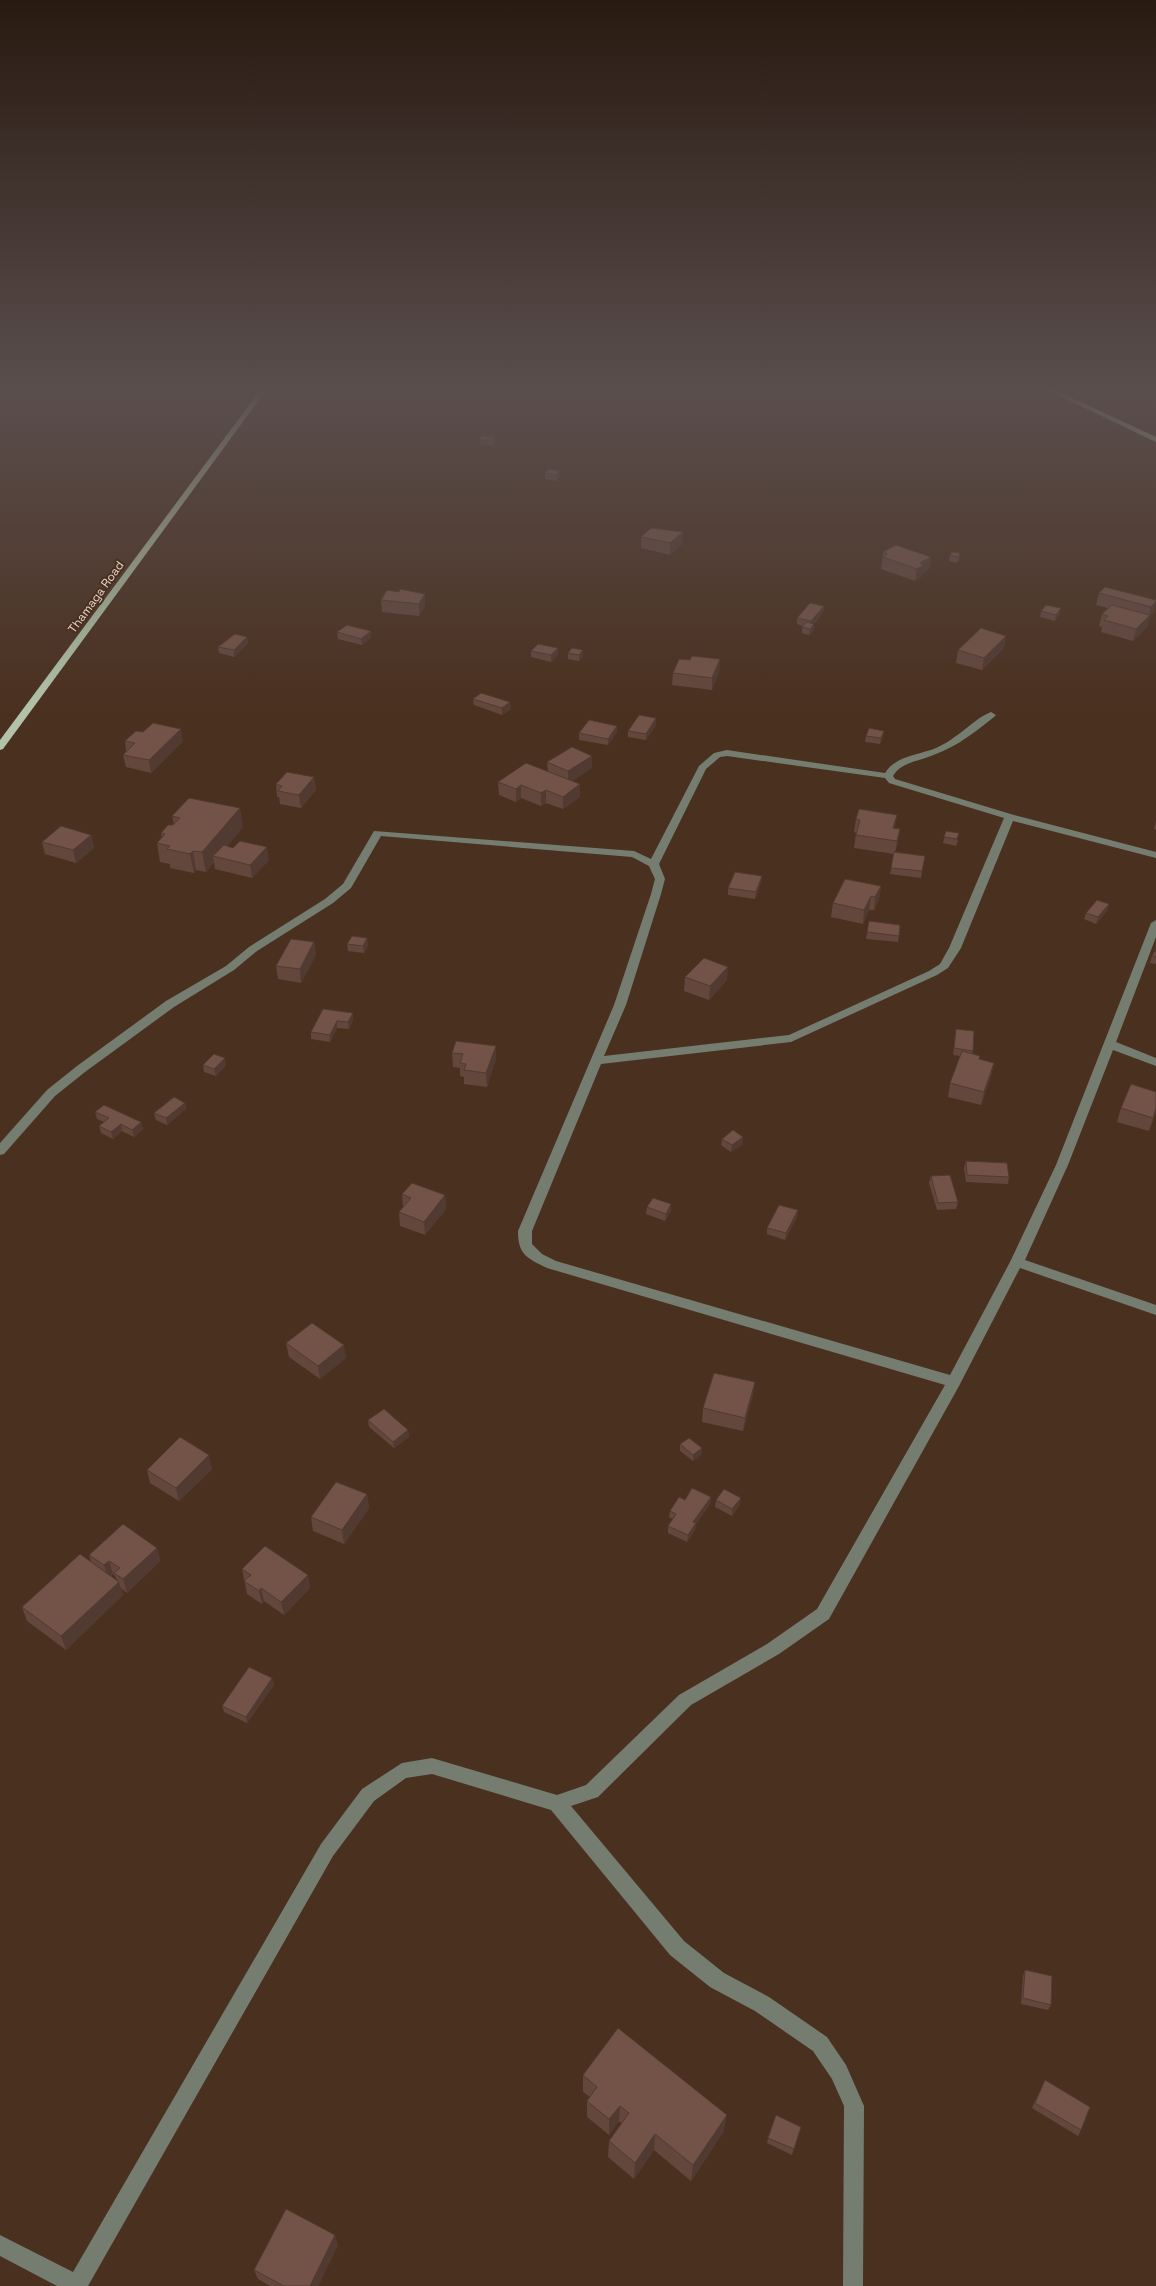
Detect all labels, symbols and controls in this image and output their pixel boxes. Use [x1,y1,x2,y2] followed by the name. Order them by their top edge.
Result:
[64,558,128,636] street label: Thamaga Road

